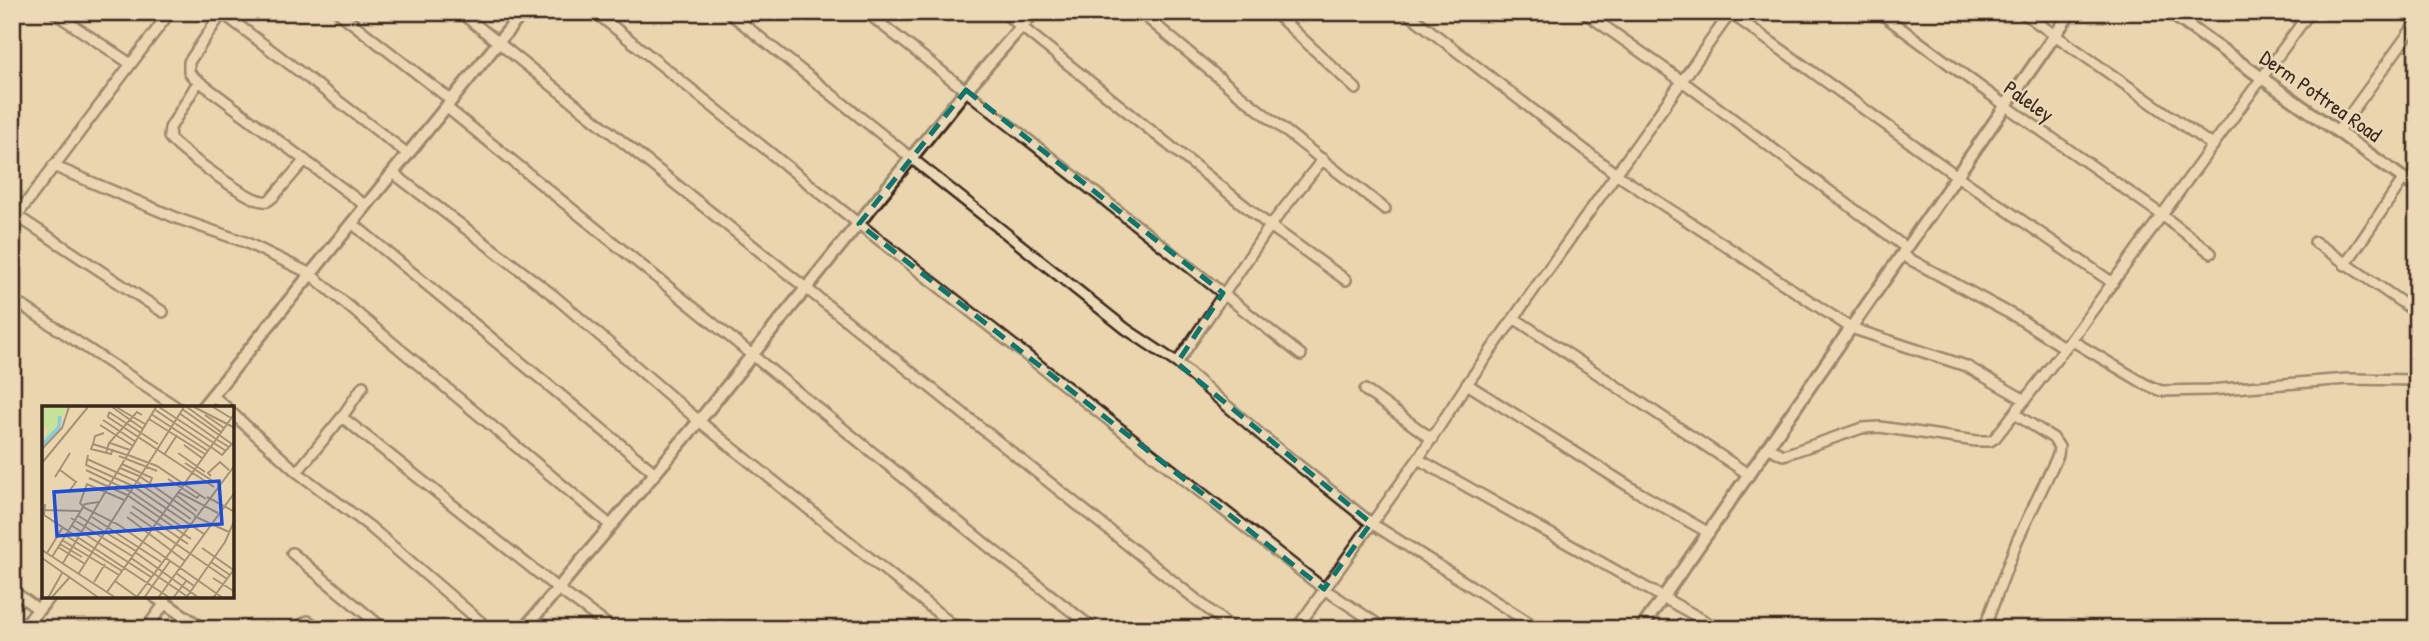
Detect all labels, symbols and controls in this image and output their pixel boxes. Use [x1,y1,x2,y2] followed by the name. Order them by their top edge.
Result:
[2254,43,2388,149] street label: Derm Pottrea Road
[1998,73,2060,129] street label: Paleley
[42,406,234,599] inset map

